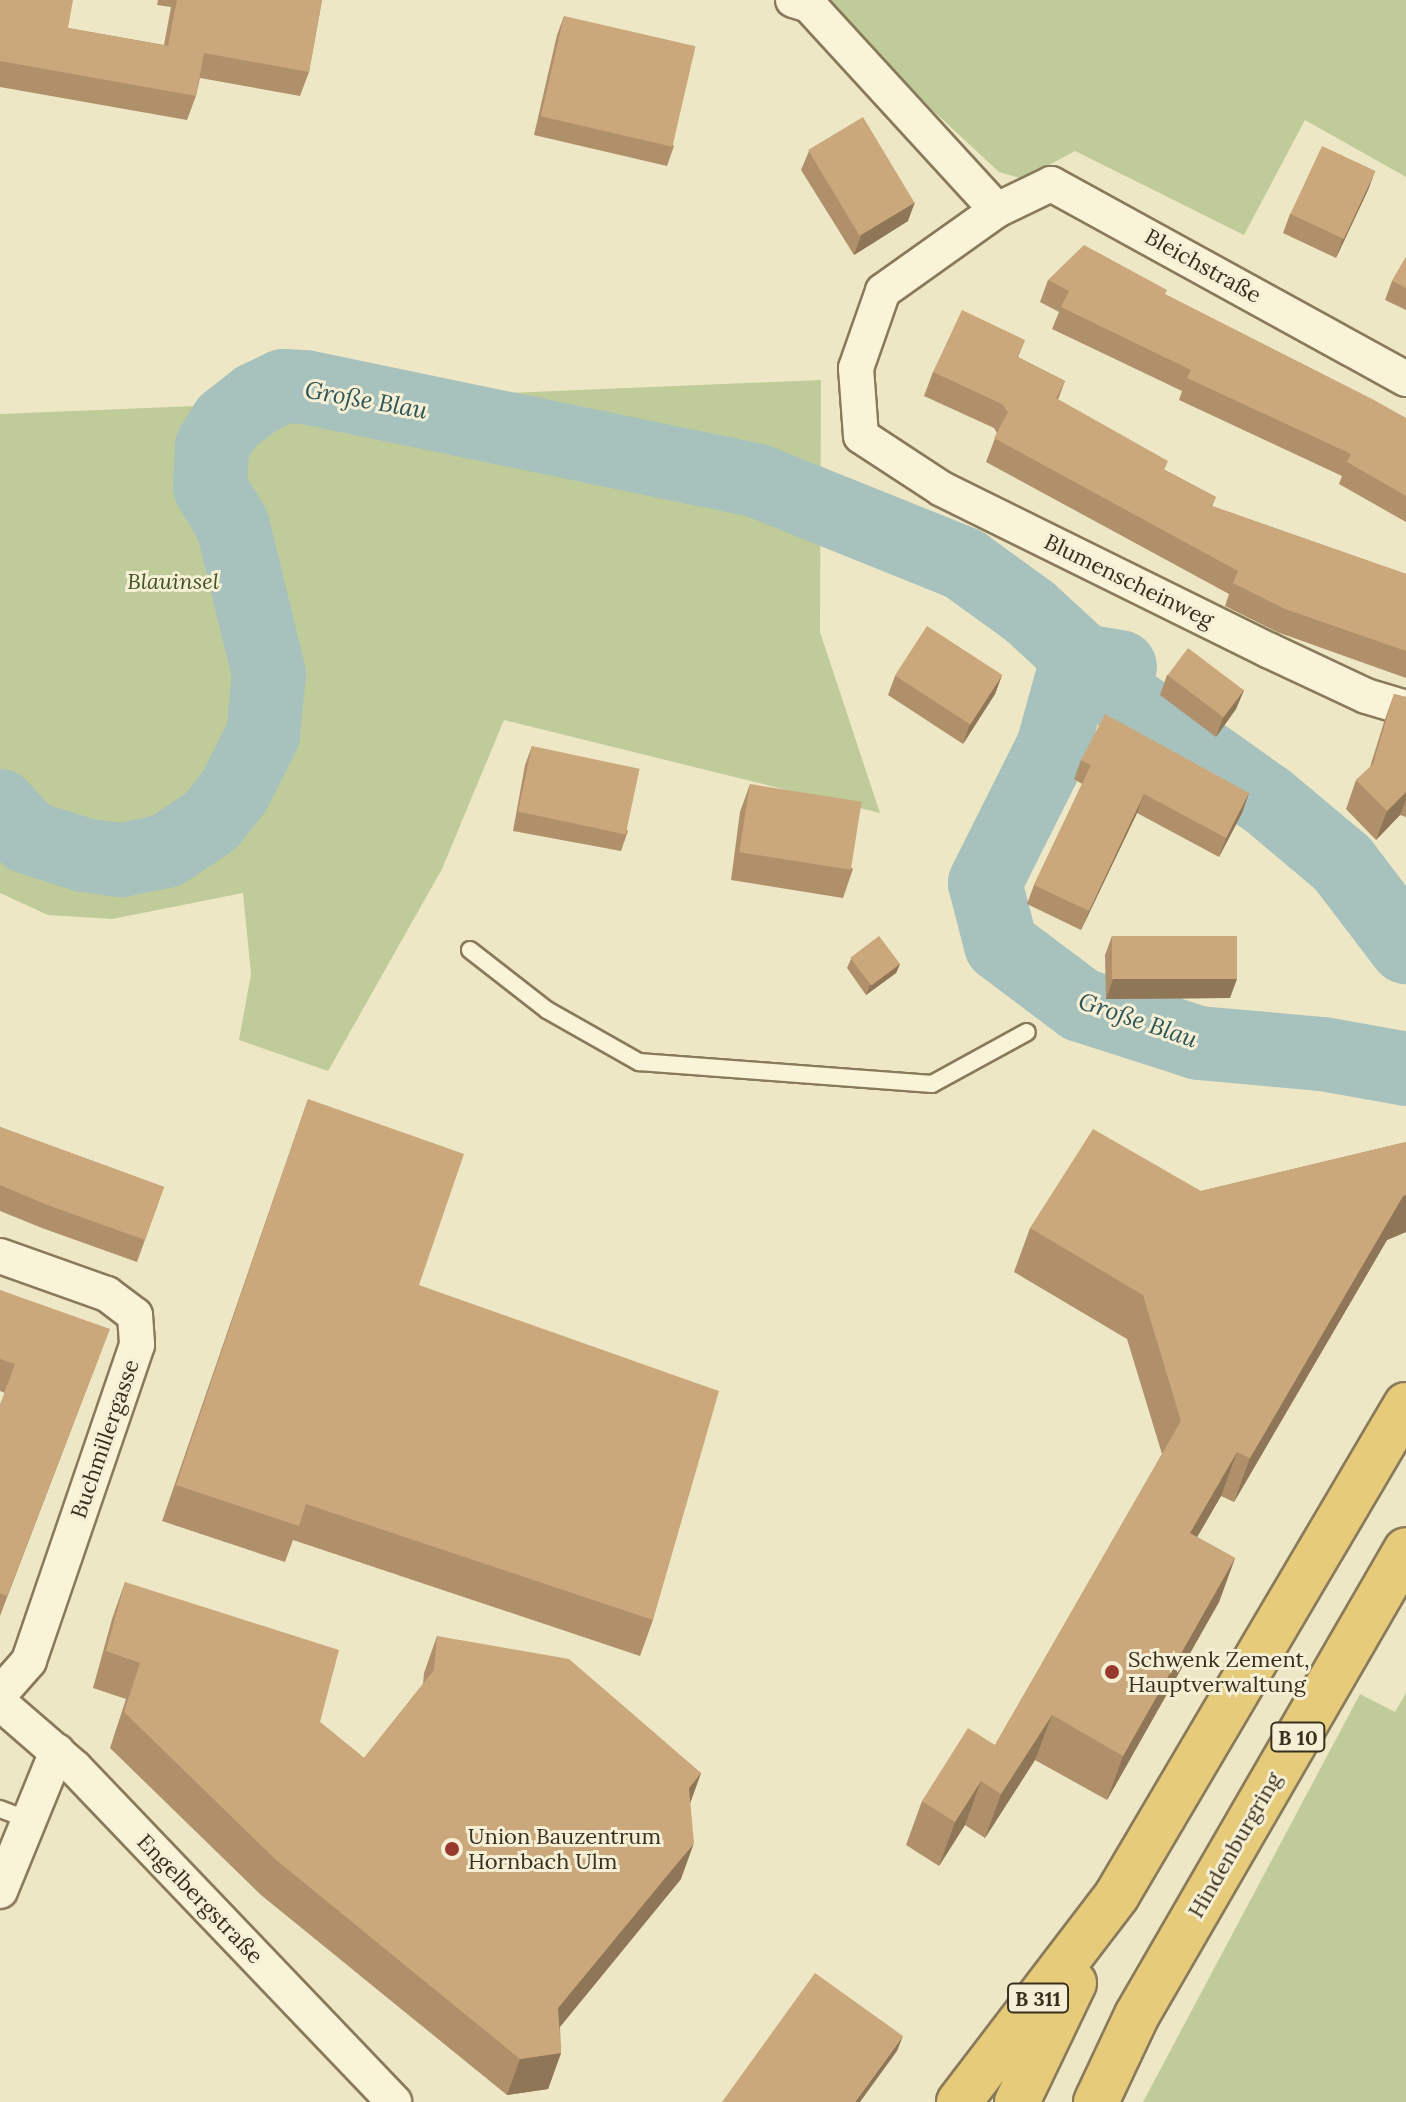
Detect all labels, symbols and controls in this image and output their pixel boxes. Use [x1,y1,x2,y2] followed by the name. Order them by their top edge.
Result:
[1140,223,1266,309] street label: Bleichstraße
[303,375,429,425] water label: Große Blau
[1040,529,1218,633] street label: Blumenscheinweg
[127,569,219,595] park label: Blauinsel
[1075,986,1201,1054] water label: Große Blau
[65,1356,145,1522] street label: Buchmillergasse
[1128,1646,1310,1698] place label: Schwenk Zement, Hauptverwaltung
[1103,1663,1121,1681] marker: Schwenk Zement, Hauptverwaltung
[1270,1721,1326,1753] road number: B 10
[1183,1768,1287,1922] street label: Hindenburgring
[468,1823,661,1874] place label: Union Bauzentrum Hornbach Ulm
[132,1829,268,1969] street label: Engelbergstraße
[443,1840,461,1858] marker: Union Bauzentrum Hornbach Ulm
[1006,1982,1070,2014] road number: B 311

